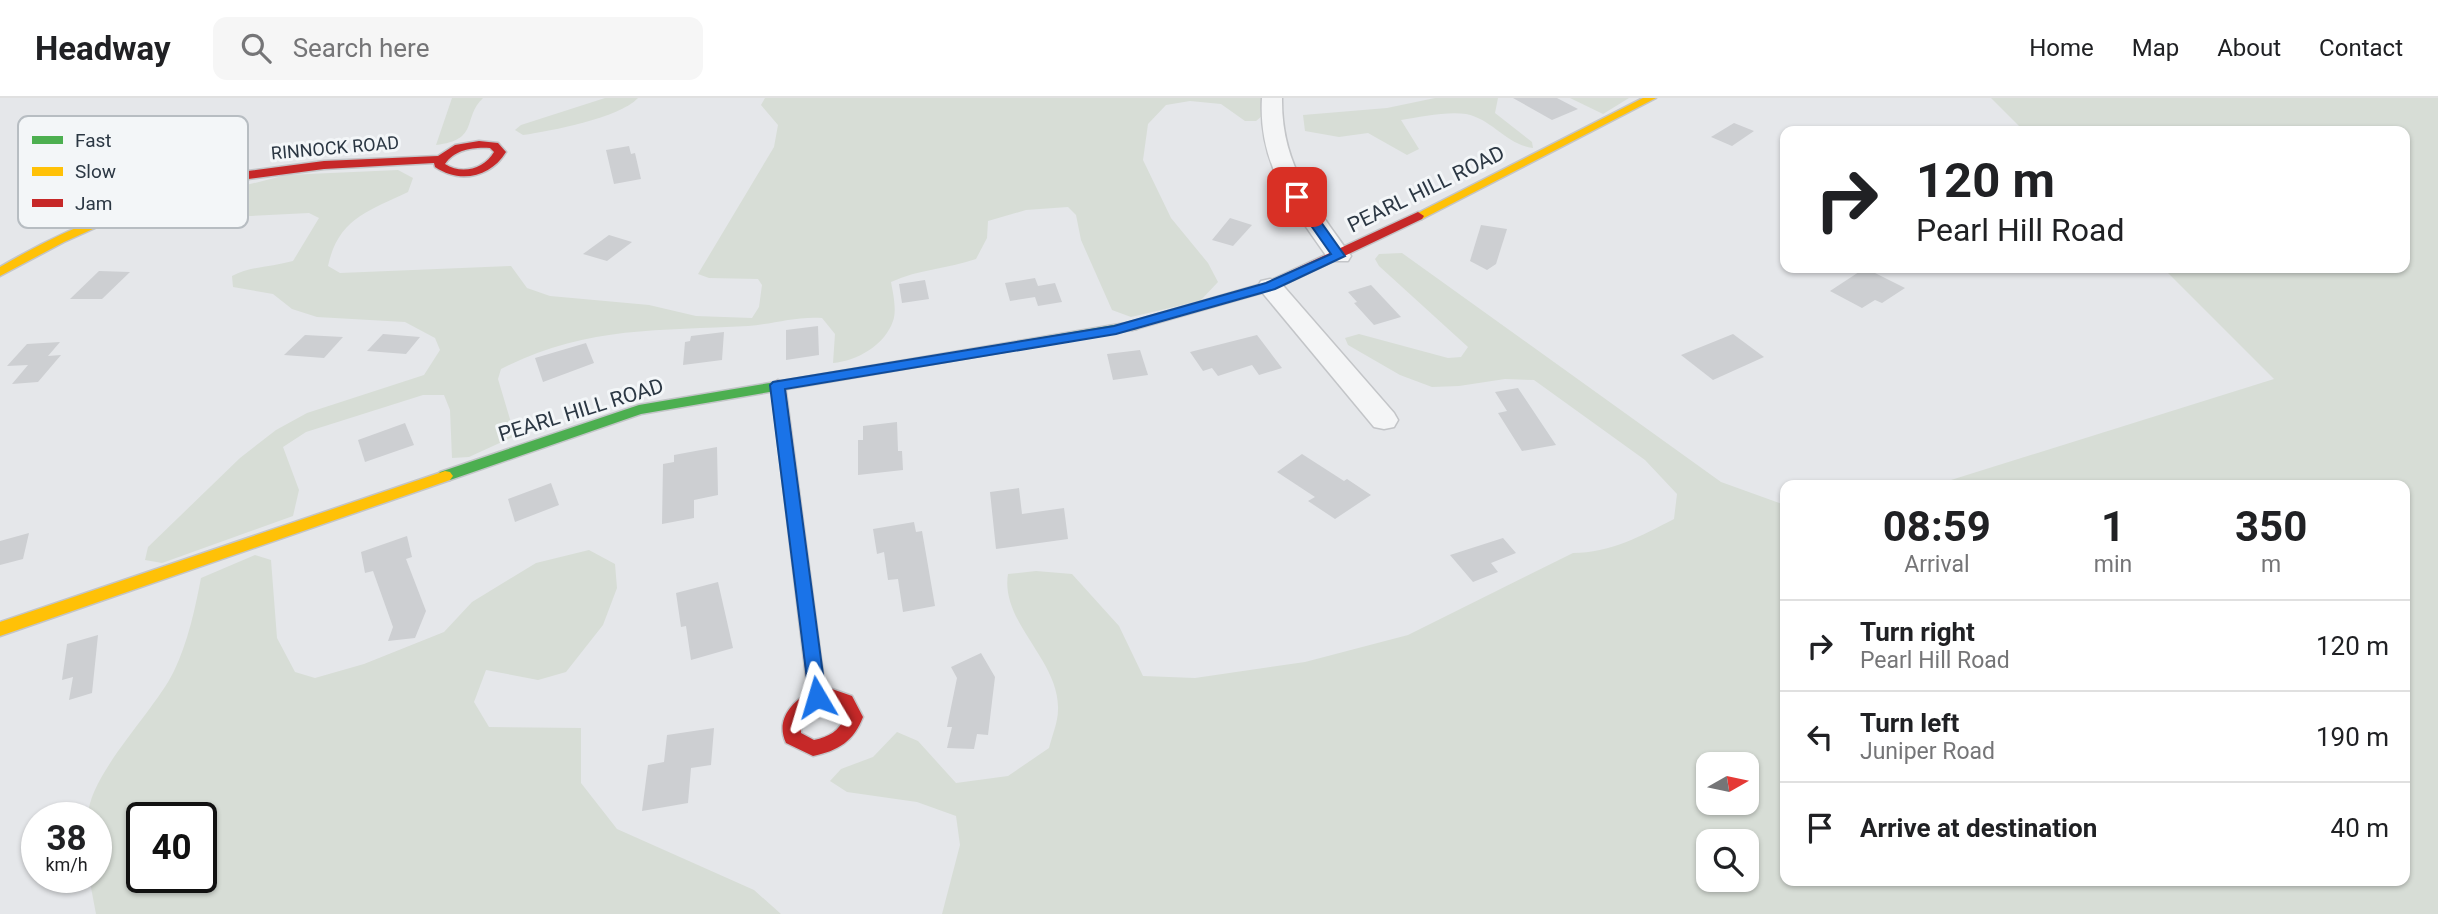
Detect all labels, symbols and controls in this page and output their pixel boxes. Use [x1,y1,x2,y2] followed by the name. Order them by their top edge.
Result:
[213,17,703,80] search box
[35,29,171,68] text: Headway
[237,29,275,67] icon: search
[293,33,429,63] text: Search here
[2029,34,2094,62] text: Home
[2132,34,2179,62] text: Map
[2217,34,2281,62] text: About
[2319,34,2403,62] text: Contact
[18,116,248,228] legend
[75,129,112,152] text: Fast
[270,131,400,164] street label: RINNOCK ROAD
[1344,141,1508,237] street label: PEARL HILL ROAD
[1916,152,2055,209] text: 120 m
[1801,154,1892,245] icon: right
[75,160,116,183] text: Slow
[1267,167,1327,227] pin
[1278,178,1316,216] icon: arrive
[75,192,112,215] text: Jam
[1916,211,2124,249] text: Pearl Hill Road
[495,373,667,447] street label: PEARL HILL ROAD
[1883,502,1991,551] text: 08:59
[2101,502,2125,551] text: 1
[2235,502,2307,551] text: 350
[1904,551,1970,578] text: Arrival
[2094,551,2132,578] text: min
[2261,551,2281,578] text: m
[1860,617,1975,647] text: Turn right
[1801,627,1839,665] icon: right
[2316,631,2389,661] text: 120 m
[1860,647,2010,674] text: Pearl Hill Road
[780,660,854,734] position arrow
[1860,708,1959,738] text: Turn left
[1801,718,1839,756] icon: left
[2316,722,2389,752] text: 190 m
[1860,738,1995,765] text: Juniper Road
[1696,752,1759,816] north arrow
[1696,752,1759,892] map controls
[126,802,217,893] speed limit sign: 40
[1801,809,1839,847] icon: arrive
[1860,813,2097,843] text: Arrive at destination
[2331,813,2389,843] text: 40 m
[46,818,87,859] text: 38
[1696,829,1759,892] button: search
[45,854,88,875] text: km/h

